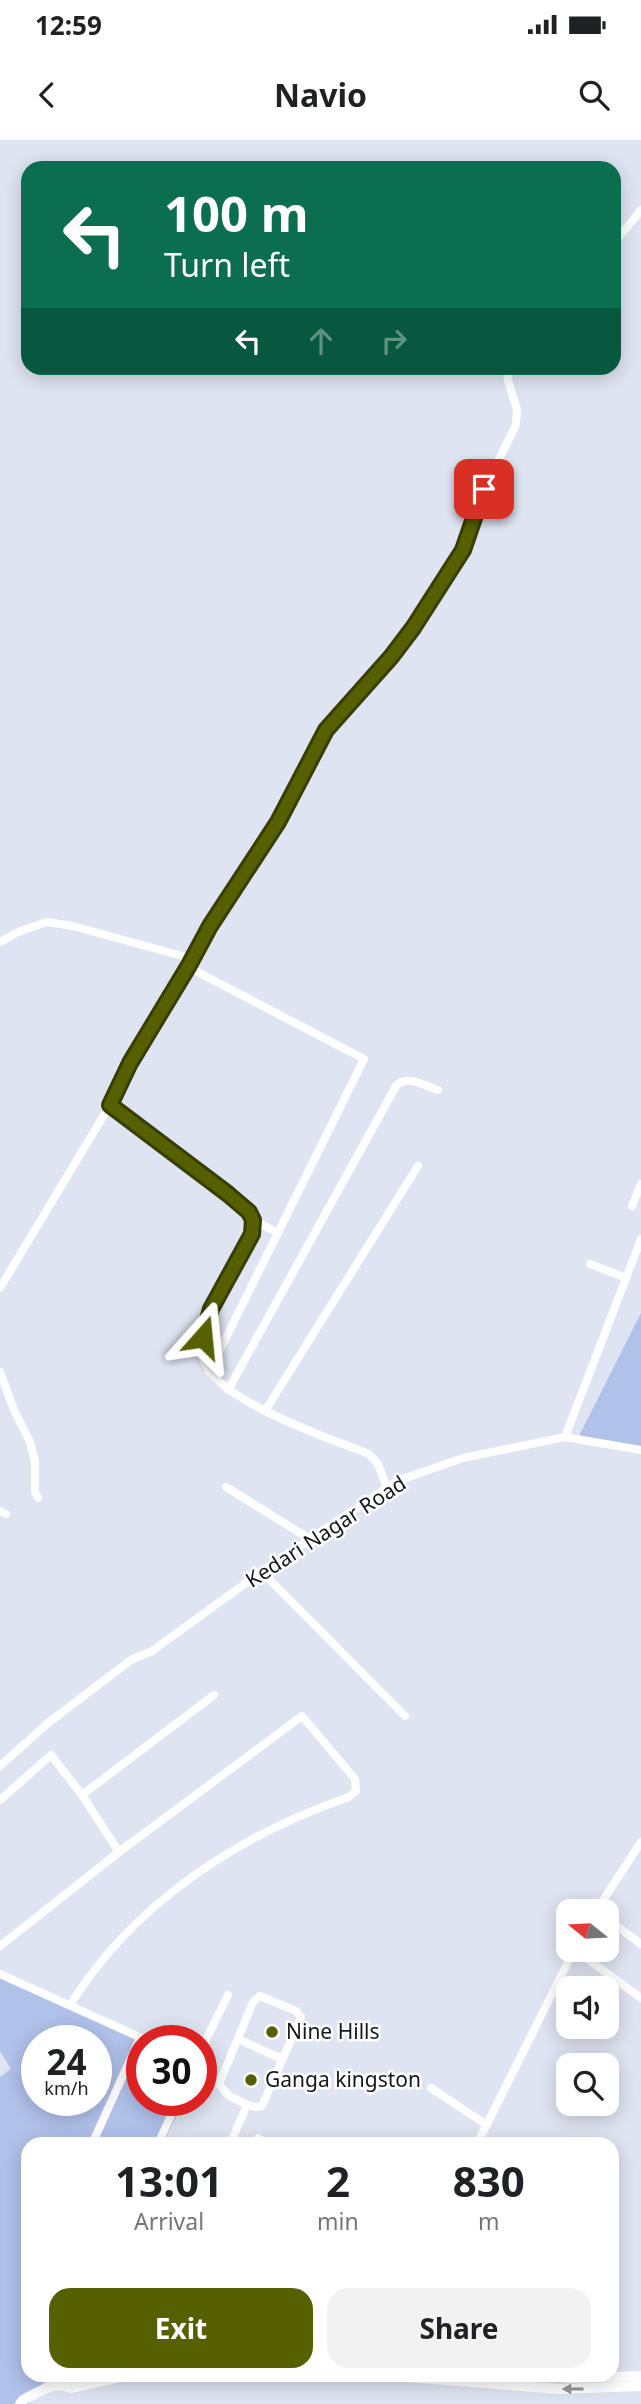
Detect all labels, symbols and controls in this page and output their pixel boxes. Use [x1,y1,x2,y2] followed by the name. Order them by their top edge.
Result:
[35,7,102,43] text: 12:59
[274,73,367,116] text: Navio
[28,76,66,114] icon: back
[575,76,613,114] icon: search
[164,180,309,246] text: 100 m
[49,189,140,280] icon: left
[164,243,290,286] text: Turn left
[229,322,267,360] icon: left
[302,322,340,360] icon: ahead
[375,322,413,360] icon: right
[454,459,514,519] pin
[465,470,503,508] icon: arrive
[166,1300,240,1374] position arrow
[240,1469,411,1594] street label: Kedari Nagar Road
[556,1899,620,1962] north arrow
[556,1899,619,2116] map controls
[556,1976,619,2039] button: sound
[286,2017,380,2045] place label: Nine Hills
[264,2024,280,2040] marker: Nine Hills
[126,2025,217,2116] speed limit sign: 30
[46,2038,87,2085] text: 24
[556,2053,619,2116] button: search
[265,2065,421,2093] place label: Ganga kingston
[243,2072,259,2088] marker: Ganga kingston
[44,2076,89,2100] text: km/h
[115,2152,223,2209] text: 13:01
[326,2152,350,2209] text: 2
[453,2152,525,2209] text: 830
[134,2205,204,2237] text: Arrival
[317,2205,359,2237] text: min
[478,2205,500,2237] text: m
[49,2288,313,2368] button: Exit
[327,2288,591,2368] button: Share
[562,2384,584,2395] one-way arrow

